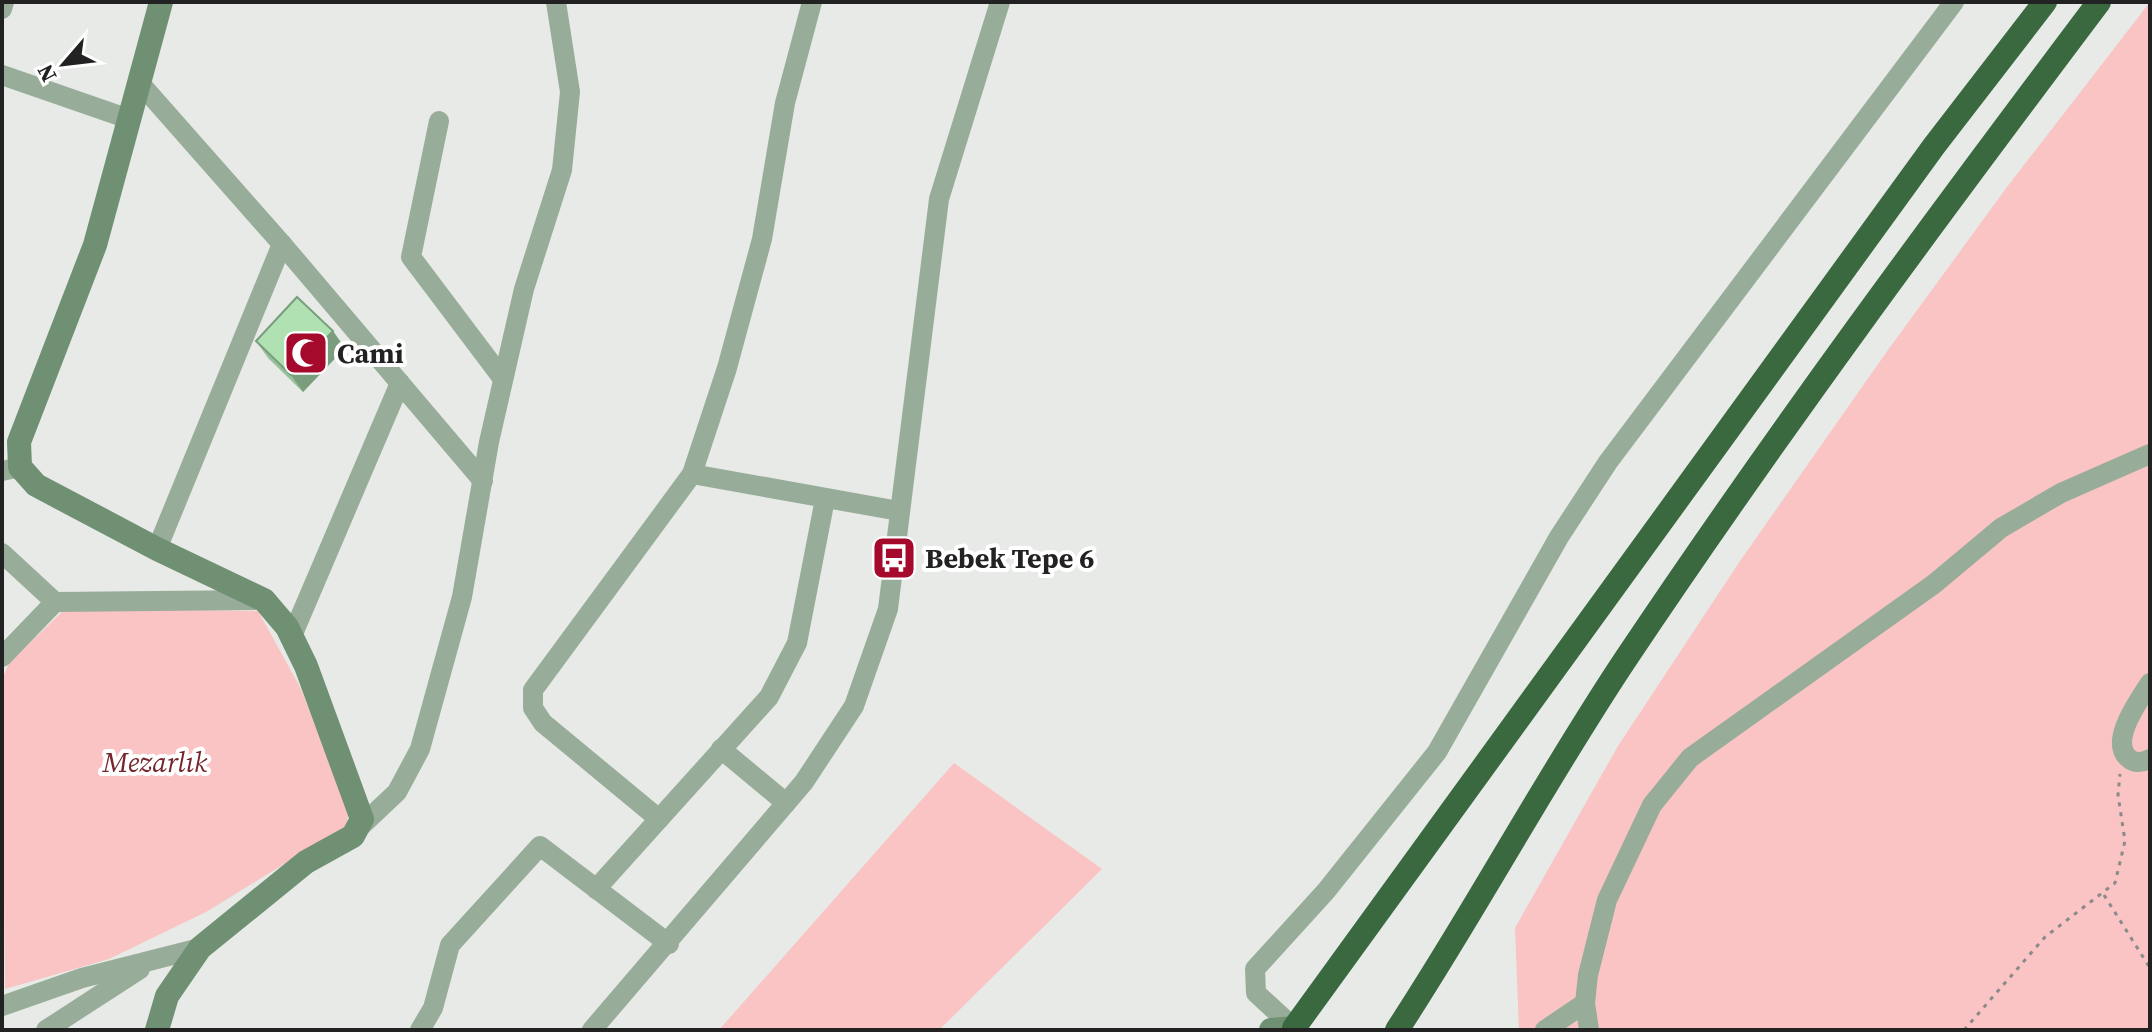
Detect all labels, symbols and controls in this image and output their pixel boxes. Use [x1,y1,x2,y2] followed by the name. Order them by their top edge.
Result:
[24,24,104,104] north arrow
[29,59,63,88] text: N
[282,329,330,377] mosque icon: Cami
[337,334,404,372] place label: Cami
[870,534,918,582] bus stop icon: Bebek Tepe 6
[925,539,1094,577] place label: Bebek Tepe 6
[102,743,208,781] park label: Mezarlık

